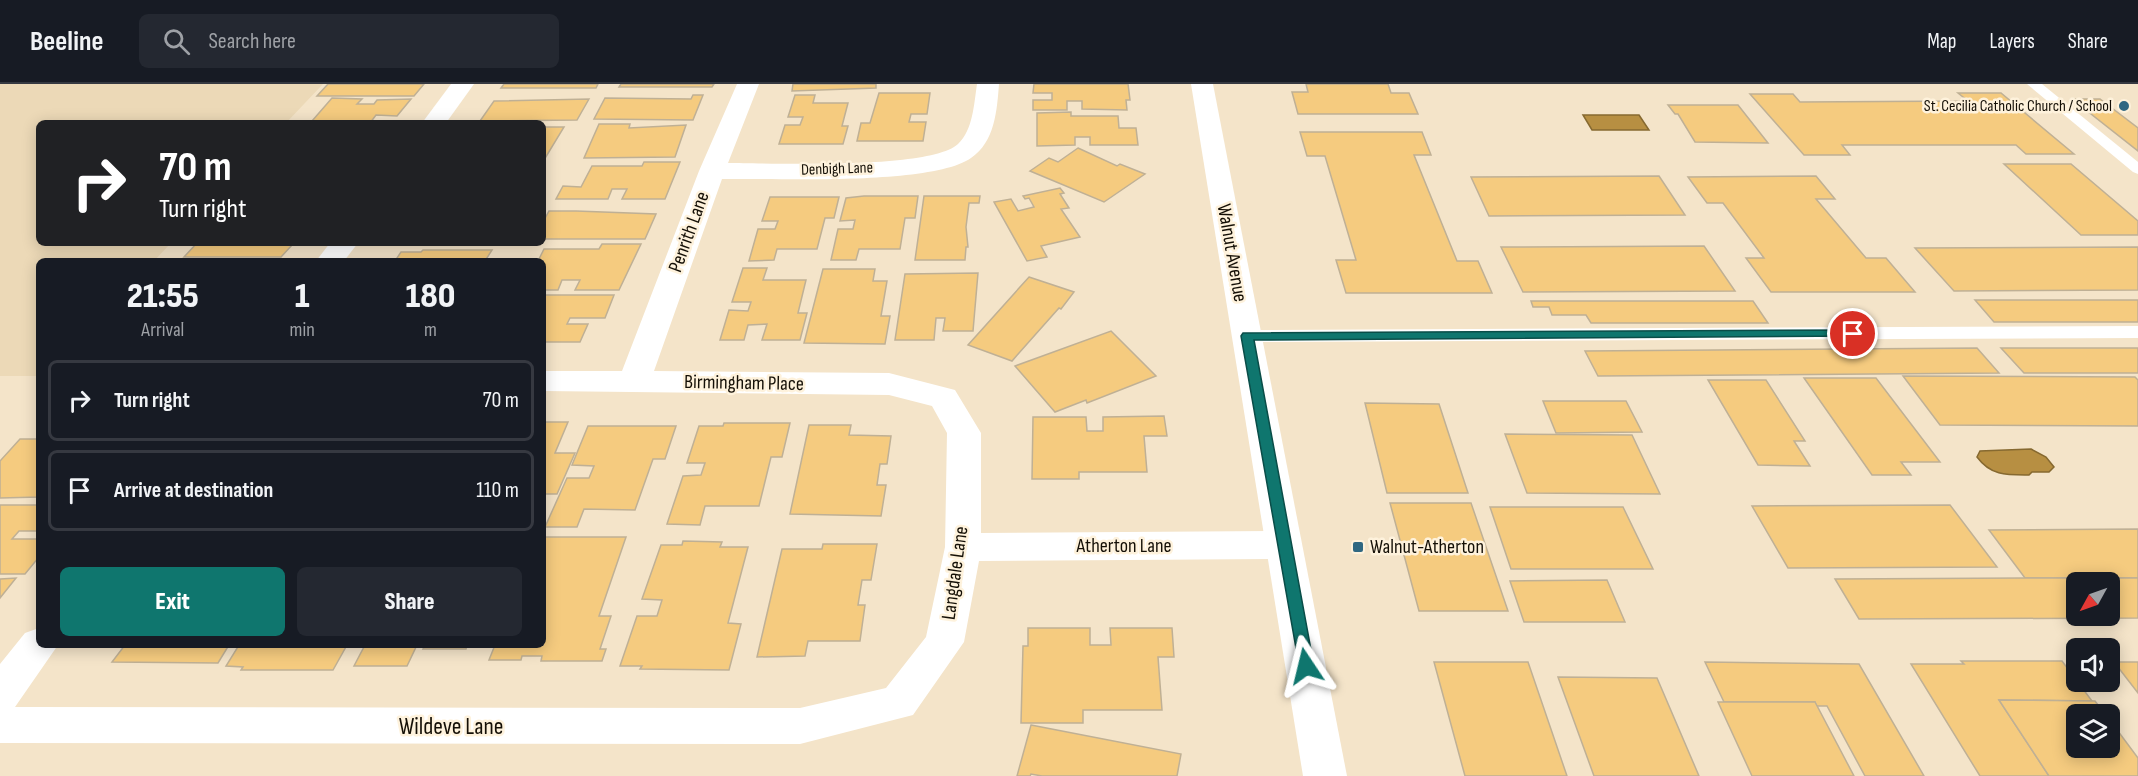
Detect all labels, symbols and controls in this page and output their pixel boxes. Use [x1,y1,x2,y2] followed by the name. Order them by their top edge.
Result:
[139,14,559,68] search box
[30,25,103,58] text: Beeline
[160,25,193,58] icon: search
[208,28,296,55] text: Search here
[1927,29,1956,54] text: Map
[1989,29,2035,54] text: Layers
[2068,29,2108,54] text: Share
[1924,97,2112,116] place label: St. Cecilia Catholic Church / School
[2117,99,2131,113] marker: St. Cecilia Catholic Church / School
[159,142,232,193] text: 70 m
[60,144,138,222] icon: right
[801,158,873,180] street label: Denbigh Lane
[663,188,715,276] street label: Penrith Lane
[159,193,246,225] text: Turn right
[1212,202,1252,304] street label: Walnut Avenue
[127,275,199,318] text: 21:55
[295,275,310,318] text: 1
[405,275,455,318] text: 180
[1827,308,1878,359] pin
[1836,317,1869,350] icon: arrive
[141,318,184,342] text: Arrival
[290,318,315,342] text: min
[424,318,437,342] text: m
[684,370,804,396] street label: Birmingham Place
[63,384,96,417] icon: right
[114,387,190,414] text: Turn right
[483,387,519,414] text: 70 m
[63,474,96,507] icon: arrive
[114,477,273,504] text: Arrive at destination
[476,477,519,504] text: 110 m
[937,525,973,621] street label: Langdale Lane
[1076,534,1171,558] street label: Atherton Lane
[1370,535,1484,559] place label: Walnut-Atherton
[1351,540,1365,554] marker: Walnut-Atherton
[60,567,285,636] button: Exit
[297,567,522,636] button: Share
[2066,572,2120,626] north arrow
[2066,572,2120,758] map controls
[1274,634,1338,698] position arrow
[2066,638,2120,692] button: sound
[2066,704,2120,758] button: layers
[399,712,503,741] street label: Wildeve Lane

